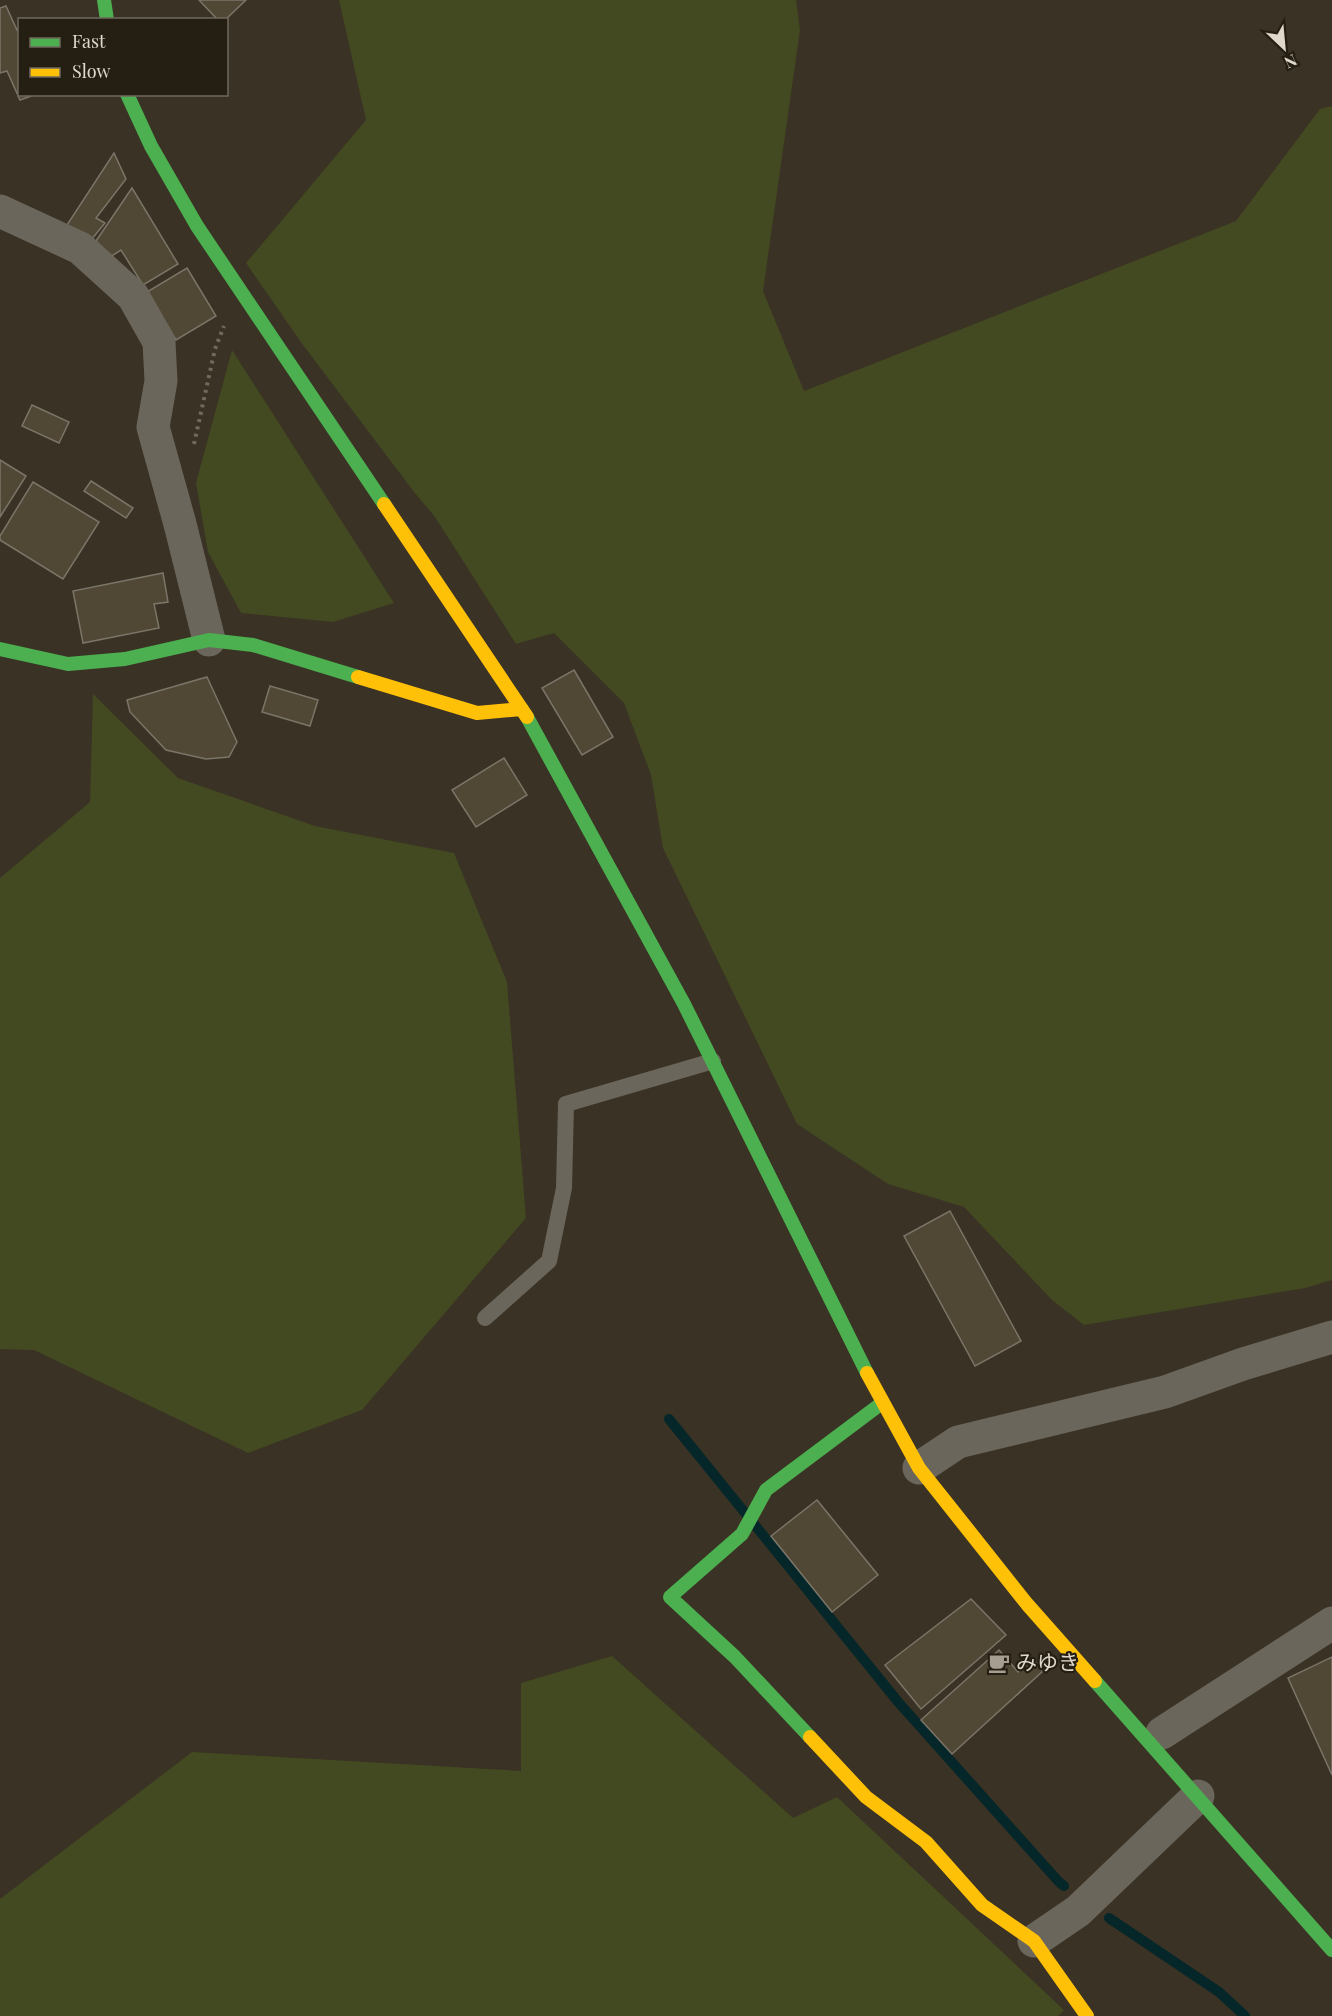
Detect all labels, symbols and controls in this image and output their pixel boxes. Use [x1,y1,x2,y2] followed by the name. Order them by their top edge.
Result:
[18,18,228,96] legend
[1254,18,1314,78] north arrow
[72,29,106,53] text: Fast
[1281,50,1301,74] text: N
[72,59,110,83] text: Slow
[1016,1647,1079,1675] place label: みゆき
[987,1651,1011,1675] cafe icon: みゆき

